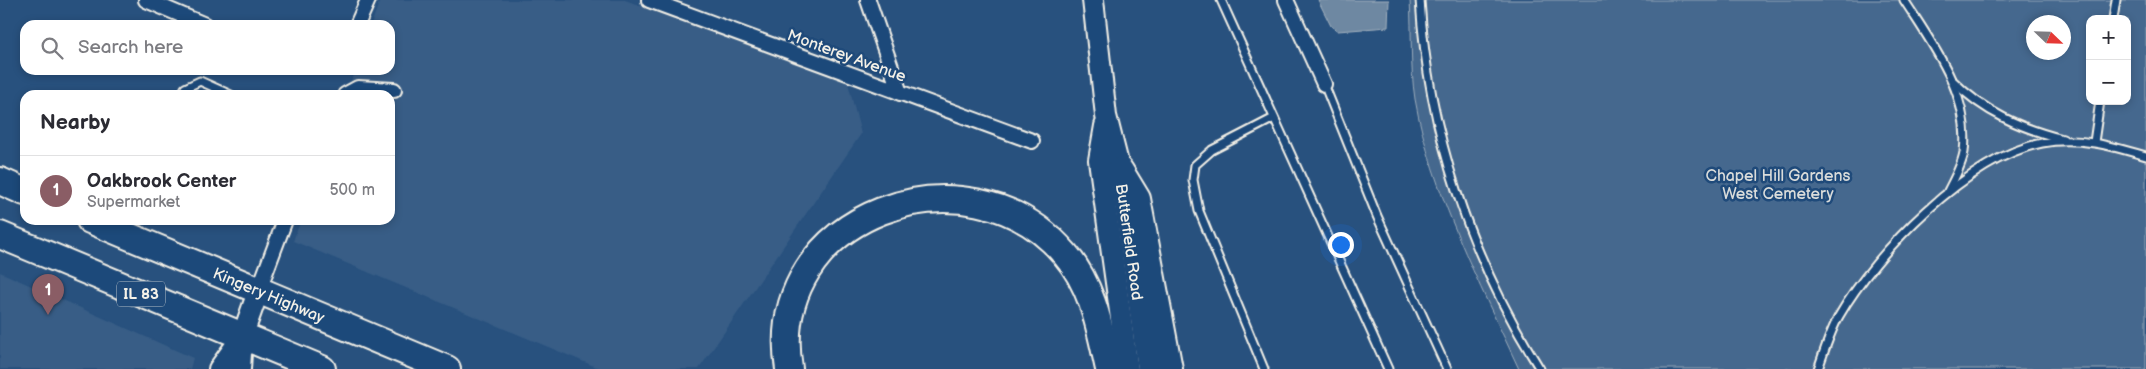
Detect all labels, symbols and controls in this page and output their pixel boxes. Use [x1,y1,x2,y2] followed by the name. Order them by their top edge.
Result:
[2026,15,2071,60] north arrow
[2086,15,2131,105] map controls
[2086,15,2131,60] button: +
[20,20,395,75] search box
[785,26,909,87] street label: Monterey Avenue
[38,34,66,62] icon: search
[78,36,183,59] text: Search here
[2086,60,2131,105] button: −
[40,110,110,135] text: Nearby
[1706,167,1851,204] park label: Chapel Hill Gardens West Cemetery
[87,170,236,193] text: Oakbrook Center
[53,181,59,200] text: 1
[329,181,375,200] text: 500 m
[1111,183,1146,302] street label: Butterfield Road
[87,193,180,212] text: Supermarket
[1328,232,1354,258] your location
[210,264,328,328] street label: Kingery Highway
[32,274,64,315] pin: 1
[117,282,165,306] road number: IL 83

